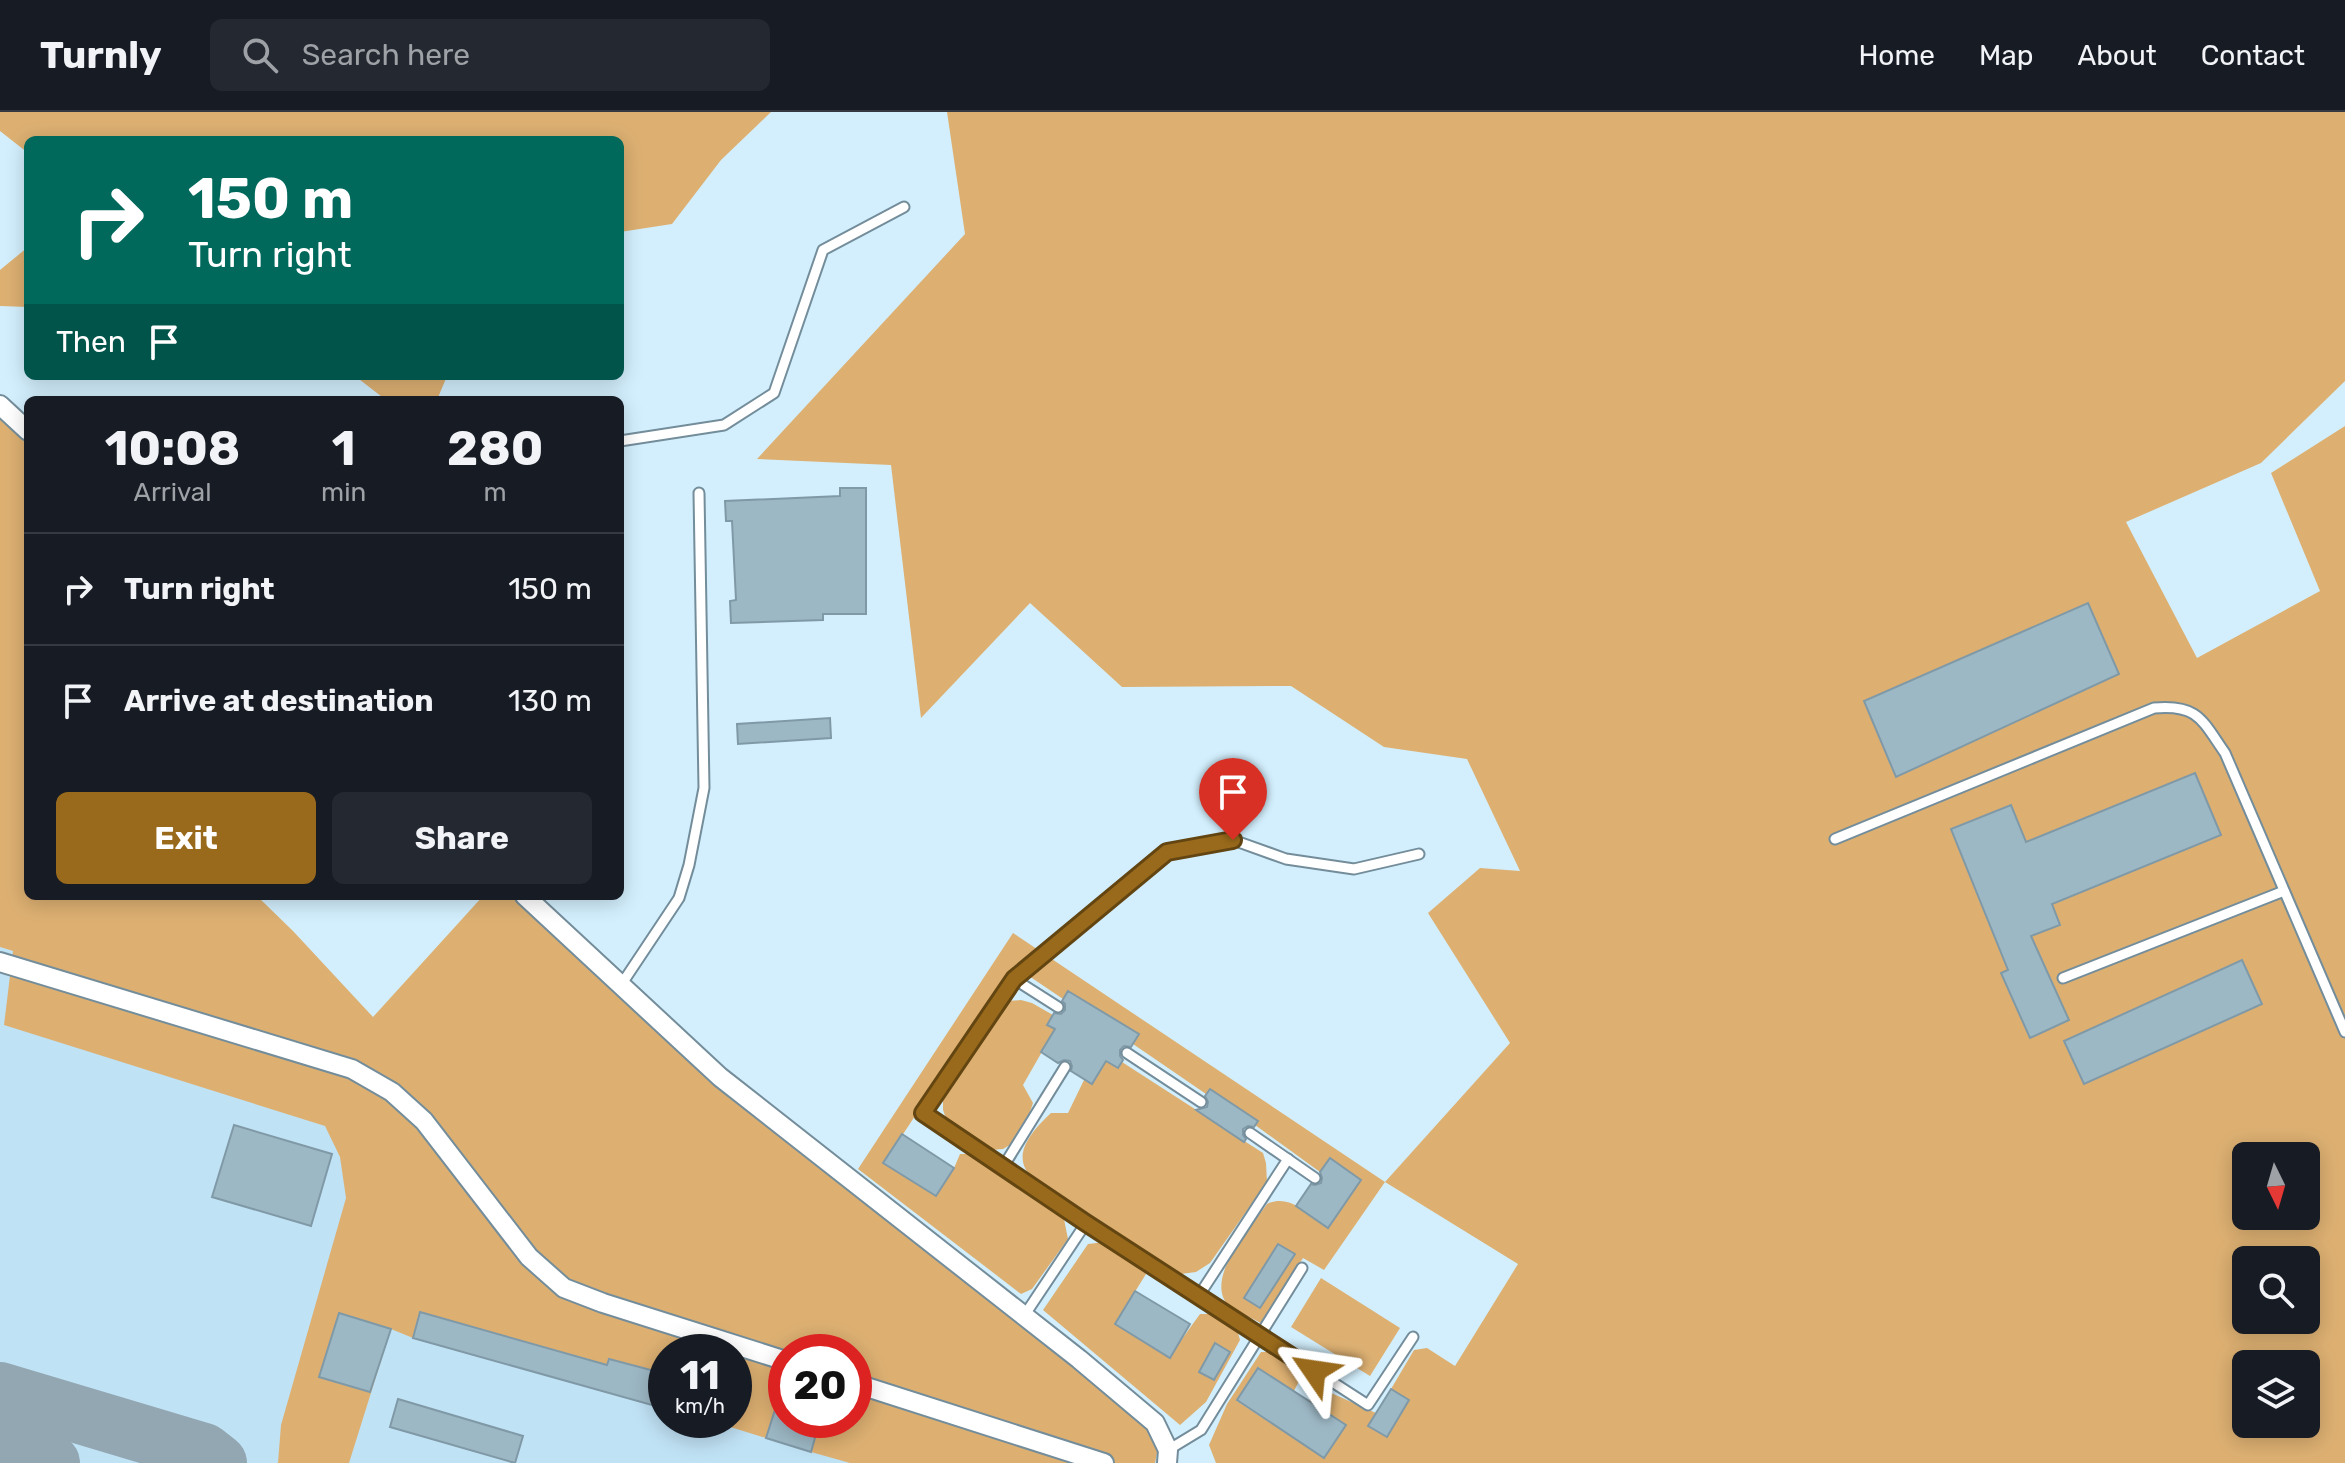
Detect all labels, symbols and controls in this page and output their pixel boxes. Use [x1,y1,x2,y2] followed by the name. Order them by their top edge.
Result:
[210,19,770,91] search box
[40,32,162,78] text: Turnly
[238,33,282,77] icon: search
[302,37,470,73] text: Search here
[1858,39,1935,72] text: Home
[1979,39,2033,72] text: Map
[2077,39,2157,72] text: About
[2201,39,2305,72] text: Contact
[188,166,353,232] text: 150 m
[56,168,160,272] icon: right
[188,233,352,276] text: Turn right
[142,320,186,364] icon: arrive
[56,324,126,360] text: Then
[105,420,240,477] text: 10:08
[332,420,356,477] text: 1
[447,420,543,477] text: 280
[134,477,212,508] text: Arrival
[321,477,366,508] text: min
[484,477,507,508] text: m
[56,567,100,611] icon: right
[124,571,275,607] text: Turn right
[508,571,592,607] text: 150 m
[56,679,100,723] icon: arrive
[124,683,434,719] text: Arrive at destination
[508,683,592,719] text: 130 m
[1199,758,1267,840] pin
[1211,770,1255,814] icon: arrive
[56,792,316,884] button: Exit
[332,792,592,884] button: Share
[2232,1142,2320,1230] north arrow
[2232,1142,2320,1438] map controls
[2232,1246,2320,1334] button: search
[1272,1329,1356,1413] position arrow
[768,1334,872,1438] speed limit sign: 20
[2232,1350,2320,1438] button: layers
[680,1352,720,1399] text: 11
[675,1394,725,1418] text: km/h

